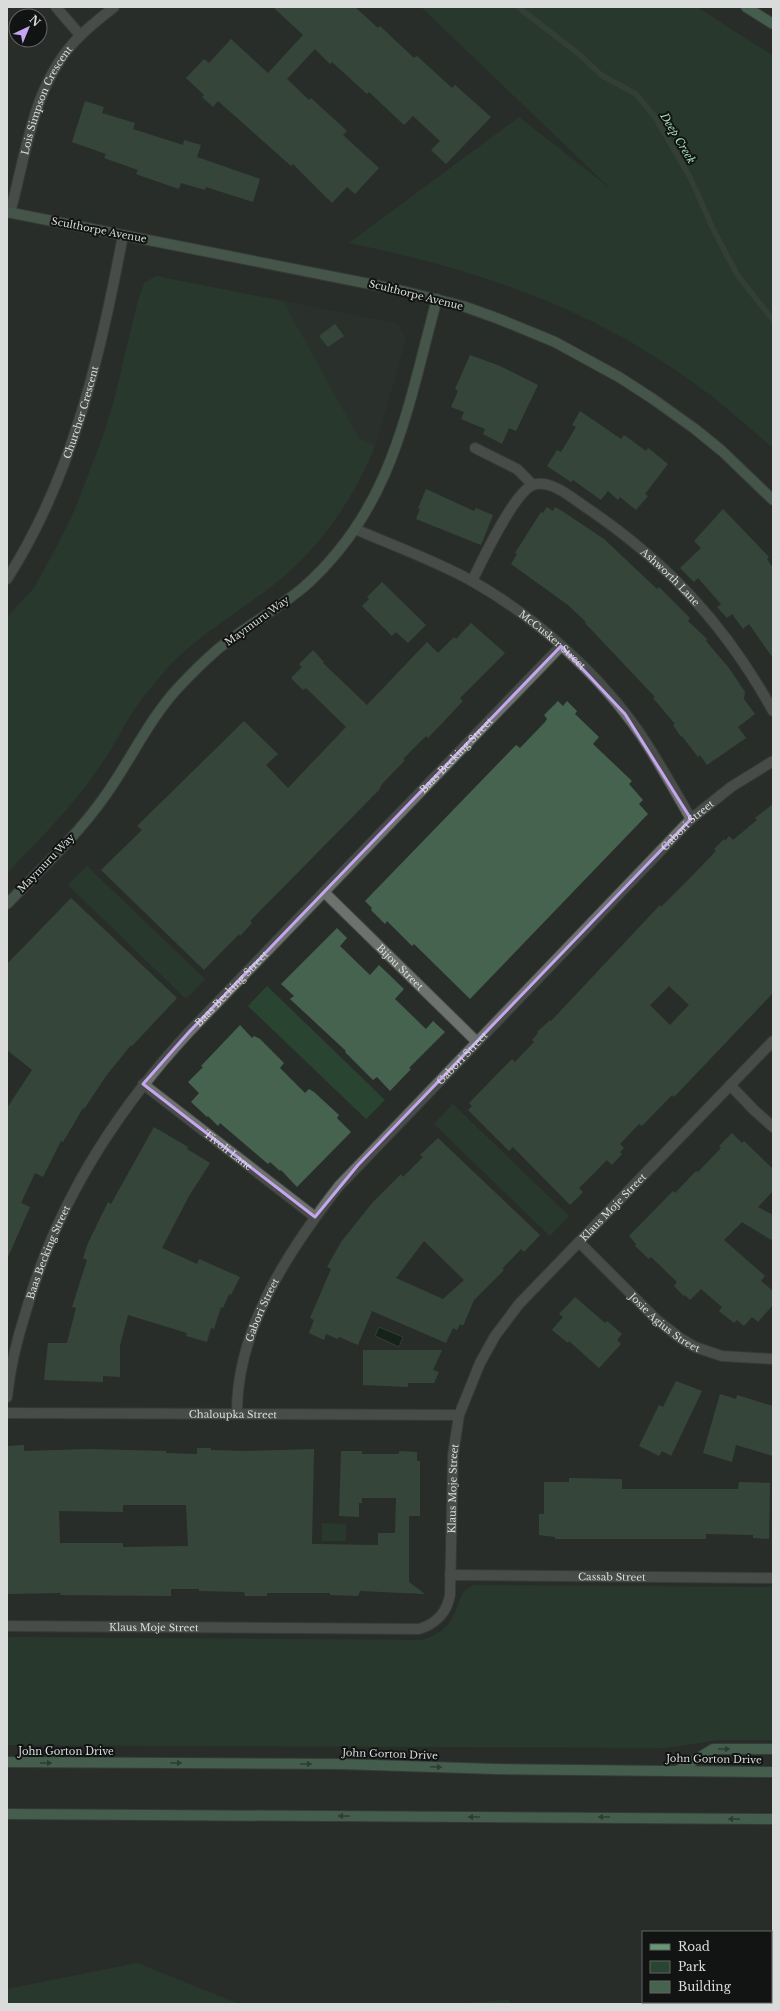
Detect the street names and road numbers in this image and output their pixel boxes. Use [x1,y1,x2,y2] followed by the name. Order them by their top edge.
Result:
[18,43,75,156] street label: Lois Simpson Crescent
[50,214,148,246] street label: Sculthorpe Avenue
[367,277,465,313] street label: Sculthorpe Avenue
[60,364,101,460] street label: Churcher Crescent
[637,544,703,609] street label: Ashworth Lane
[222,593,292,649] street label: Maymuru Way
[517,607,589,672] street label: McCusker Street
[416,714,496,796] street label: Baas Becking Street
[658,797,716,853] street label: Gabori Street
[15,831,78,895] street label: Maymuru Way
[374,941,427,993] street label: Bijou Street
[192,948,271,1029] street label: Baas Becking Street
[433,1029,490,1087] street label: Gabori Street
[201,1127,256,1173] street label: Tivoli Lane
[577,1170,649,1244] street label: Klaus Moje Street
[23,1203,73,1301] street label: Baas Becking Street
[242,1275,282,1344] street label: Gabori Street
[625,1288,702,1355] street label: Josie Agius Street
[189,1407,277,1421] street label: Chaloupka Street
[445,1443,461,1534] street label: Klaus Moje Street
[578,1570,646,1583] street label: Cassab Street
[109,1620,199,1634] street label: Klaus Moje Street
[16,1745,114,1758] street label: John Gorton Drive
[340,1746,438,1762] street label: John Gorton Drive
[664,1752,762,1766] street label: John Gorton Drive

